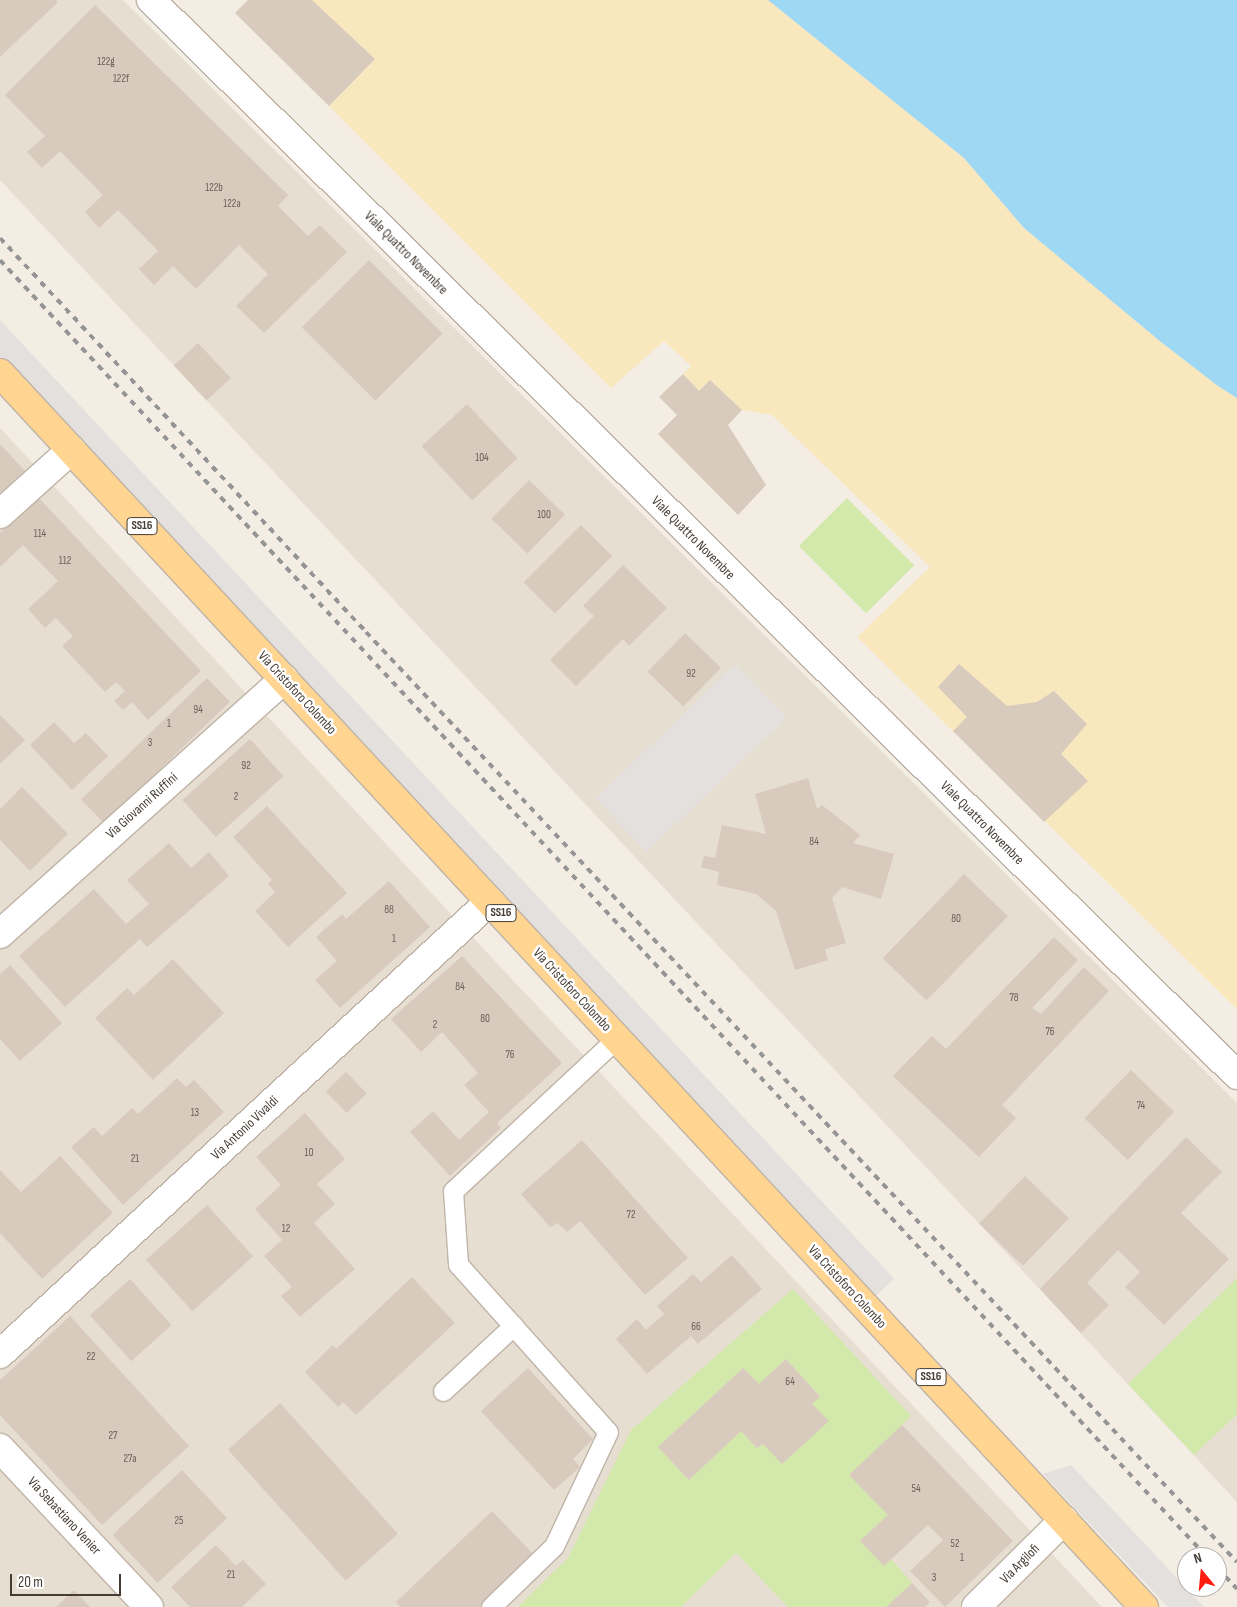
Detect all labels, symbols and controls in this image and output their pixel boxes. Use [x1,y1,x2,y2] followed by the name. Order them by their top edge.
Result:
[97,55,115,69] house number: 122g
[113,72,129,86] house number: 122f
[205,181,223,195] house number: 122b
[223,197,241,211] house number: 122a
[361,208,451,298] street label: Viale Quattro Novembre
[475,451,489,465] house number: 104
[648,493,738,583] street label: Viale Quattro Novembre
[537,508,551,522] house number: 100
[126,516,158,536] road number: SS16
[34,527,46,541] house number: 114
[59,554,71,568] house number: 112
[254,648,340,738] street label: Via Cristoforo Colombo
[686,667,696,681] house number: 92
[193,703,203,717] house number: 94
[167,717,171,731] house number: 1
[148,736,152,750] house number: 3
[241,759,251,773] house number: 92
[103,769,181,843] street label: Via Giovanni Ruffini
[937,778,1027,868] street label: Viale Quattro Novembre
[234,790,238,804] house number: 2
[809,835,819,849] house number: 84
[384,903,394,917] house number: 88
[485,904,517,922] road number: SS16
[951,912,961,926] house number: 80
[392,932,396,946] house number: 1
[529,945,615,1035] street label: Via Cristoforo Colombo
[455,980,465,994] house number: 84
[1009,991,1019,1005] house number: 78
[480,1012,490,1026] house number: 80
[433,1018,437,1032] house number: 2
[1045,1025,1055,1039] house number: 76
[505,1048,515,1062] house number: 76
[208,1093,282,1163] street label: Via Antonio Vivaldi
[1137,1099,1145,1113] house number: 74
[191,1106,199,1120] house number: 13
[305,1146,313,1160] house number: 10
[131,1152,139,1166] house number: 21
[627,1208,635,1222] house number: 72
[282,1222,290,1236] house number: 12
[804,1242,890,1332] street label: Via Cristoforo Colombo
[691,1320,701,1334] house number: 66
[86,1350,96,1364] house number: 22
[915,1368,947,1386] road number: SS16
[785,1375,795,1389] house number: 64
[109,1429,117,1443] house number: 27
[123,1452,137,1466] house number: 27a
[24,1474,104,1558] street label: Via Sebastiano Venier
[911,1482,921,1496] house number: 54
[175,1514,183,1528] house number: 25
[951,1537,959,1551] house number: 52
[997,1541,1043,1587] street label: Via Argilofi
[1177,1547,1227,1597] north arrow
[1192,1549,1204,1567] text: N
[960,1551,964,1565] house number: 1
[12,1564,124,1596] scale bar
[227,1568,235,1582] house number: 21
[932,1571,936,1585] house number: 3
[18,1573,43,1592] text: 20 m

